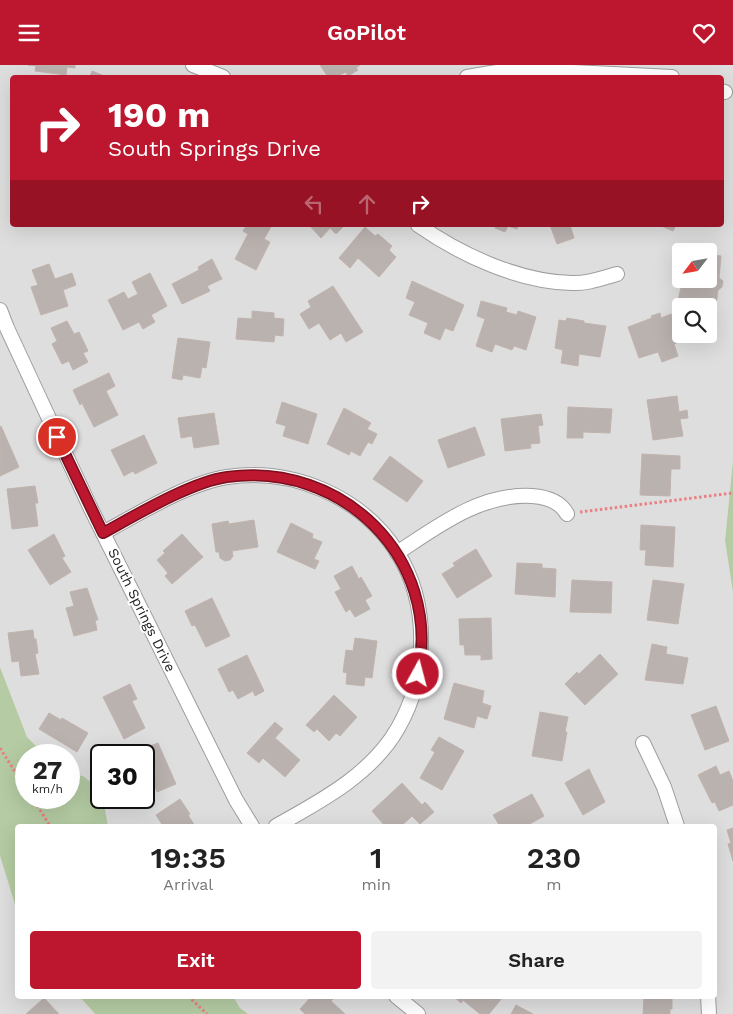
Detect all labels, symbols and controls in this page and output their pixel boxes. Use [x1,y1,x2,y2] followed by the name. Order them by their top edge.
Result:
[15,19,43,47] icon: menu
[690,19,718,47] icon: heart
[327,20,406,45] text: GoPilot
[108,94,210,136] text: 190 m
[25,95,90,160] icon: right
[108,136,321,161] text: South Springs Drive
[300,190,328,218] icon: left
[353,190,381,218] icon: ahead
[406,190,434,218] icon: right
[672,243,718,287] north arrow
[672,243,717,343] map controls
[672,298,717,343] button: search
[36,416,78,458] pin
[43,423,71,451] icon: arrive
[105,546,179,674] street label: South Springs Drive
[391,647,443,699] position arrow
[90,744,155,809] speed limit sign: 30
[33,756,62,785] text: 27
[32,782,63,796] text: km/h
[151,840,226,875] text: 19:35
[370,840,383,875] text: 1
[527,840,581,875] text: 230
[163,875,213,894] text: Arrival
[362,875,391,894] text: min
[546,875,562,894] text: m
[30,931,361,989] button: Exit
[371,931,702,989] button: Share

